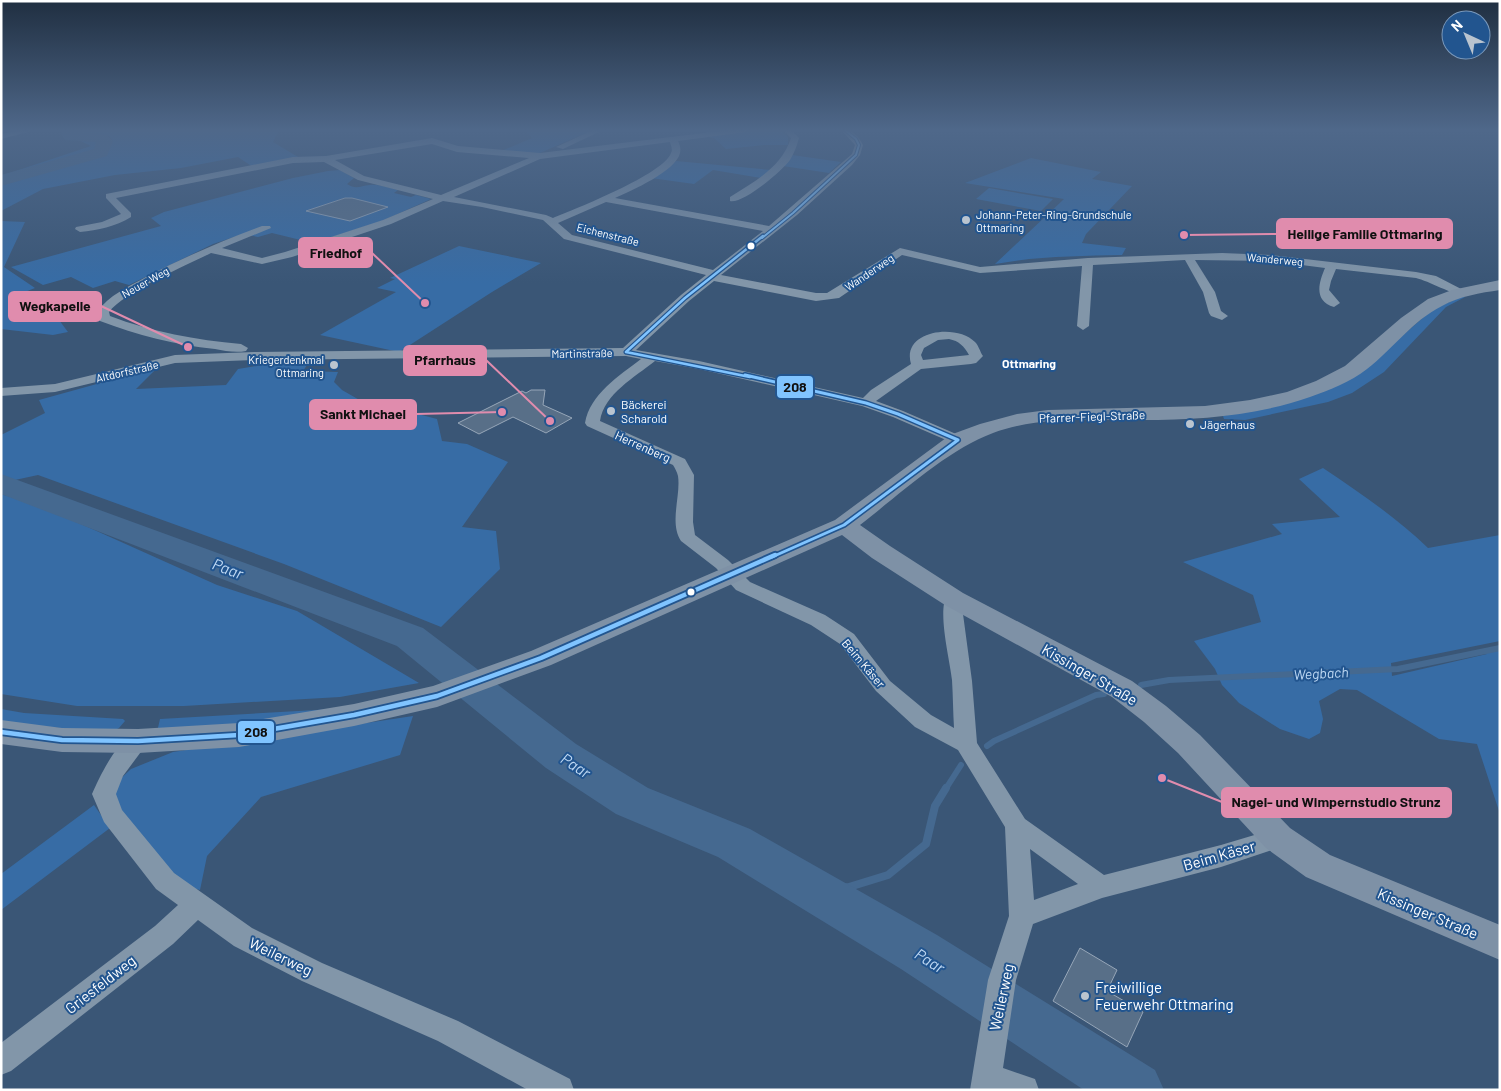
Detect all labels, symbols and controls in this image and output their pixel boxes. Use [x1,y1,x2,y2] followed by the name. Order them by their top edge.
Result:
[1441,10,1491,60] north arrow
[1447,16,1466,35] text: N
[976,208,1132,234] place label: Johann-Peter-Ring-Grundschule Ottmaring
[960,214,972,226] marker: Johann-Peter-Ring-Grundschule Ottmaring
[1277,219,1452,248] callout: Heilige Familie Ottmaring
[576,220,641,248] street label: Eichenstraße
[1287,225,1443,242] text: Heilige Familie Ottmaring
[299,238,372,267] callout: Friedhof
[746,241,756,251] unlabelled marker
[310,244,362,261] text: Friedhof
[1246,250,1304,268] street label: Wanderweg
[842,251,896,293] street label: Wanderweg
[119,264,171,300] street label: Neuer Weg
[9,292,101,321] callout: Wegkapelle
[19,297,91,314] text: Wegkapelle
[404,346,486,375] callout: Pfarrhaus
[551,346,613,360] street label: Martinstraße
[414,351,476,368] text: Pfarrhaus
[248,353,324,379] place label: Kriegerdenkmal Ottmaring
[1002,356,1056,370] district label: Ottmaring
[94,357,160,385] street label: Altdorfstraße
[328,359,340,371] marker: Kriegerdenkmal Ottmaring
[776,375,814,399] line badge: 208
[783,378,807,395] text: 208
[621,397,667,425] place label: Bäckerei Scharold
[310,400,416,429] callout: Sankt Michael
[320,405,406,422] text: Sankt Michael
[605,405,617,417] marker: Bäckerei Scharold
[1039,407,1145,425] street label: Pfarrer-Fiegl-Straße
[1200,417,1255,431] place label: Jägerhaus
[1184,418,1196,430] marker: Jägerhaus
[613,428,673,464] street label: Herrenberg
[210,553,247,583] water label: Paar
[686,587,696,597] unlabelled marker
[840,636,889,691] street label: Beim Käser
[1039,639,1141,709] street label: Kissinger Straße
[1293,663,1349,683] water label: Wegbach
[237,720,275,744] line badge: 208
[244,723,268,740] text: 208
[558,748,596,782] water label: Paar
[1222,788,1451,817] callout: Nagel- und Wimpernstudio Strunz
[1232,793,1441,810] text: Nagel- und Wimpernstudio Strunz
[1181,836,1258,874] street label: Beim Käser
[1375,884,1481,942] street label: Kissinger Straße
[246,933,316,979] street label: Weilerweg
[912,944,950,977] water label: Paar
[61,951,139,1017] street label: Griesfeldweg
[985,962,1017,1032] street label: Weilerweg
[1095,978,1234,1013] place label: Freiwillige Feuerwehr Ottmaring
[1079,990,1091,1002] marker: Freiwillige Feuerwehr Ottmaring

